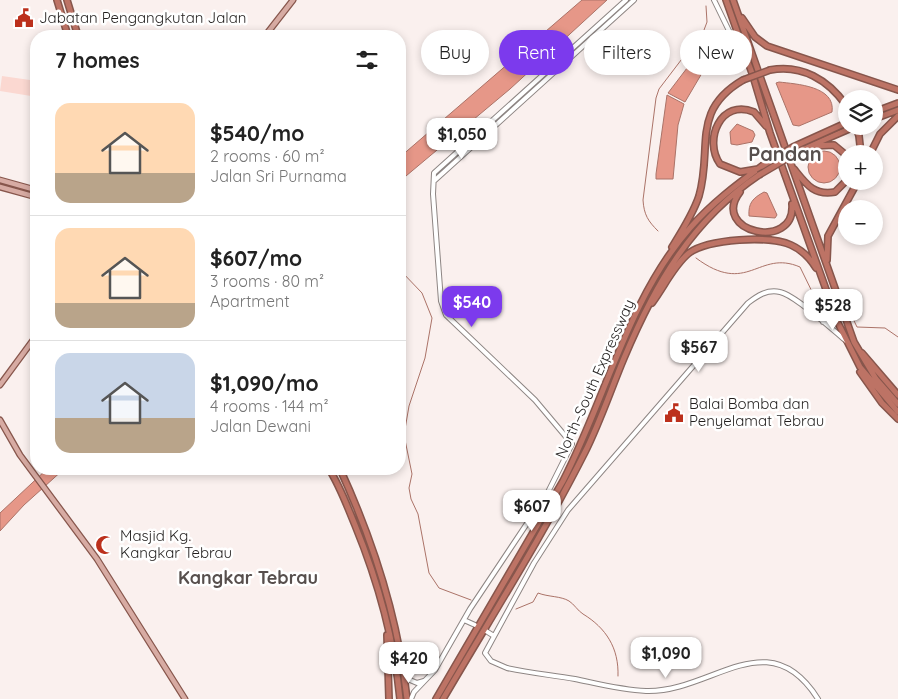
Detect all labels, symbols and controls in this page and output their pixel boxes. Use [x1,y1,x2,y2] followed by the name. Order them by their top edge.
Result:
[13,7,35,29] public building icon: Jabatan Pengangkutan Jalan
[39,8,246,27] place label: Jabatan Pengangkutan Jalan
[421,30,489,75] chip: Buy
[499,30,574,75] chip: Rent
[584,30,670,75] chip: Filters
[680,30,752,75] chip: New
[353,46,381,74] icon: filters
[55,47,140,73] text: 7 homes
[838,90,883,245] map controls
[838,90,883,135] button: layers
[421,118,503,160] pin: $1,050
[210,120,304,146] text: $540/mo
[95,123,155,183] icon: home
[437,124,487,144] text: $1,050
[748,141,822,166] district label: Pandan
[838,145,883,190] button: +
[210,146,324,166] text: 2 rooms · 60 m²
[210,166,347,186] text: Jalan Sri Purnama
[838,200,883,245] button: −
[210,245,302,271] text: $607/mo
[95,248,155,308] icon: home
[210,271,324,291] text: 3 rooms · 80 m²
[442,286,502,328] pin: $540
[803,288,863,331] pin: $528
[210,291,290,311] text: Apartment
[453,292,491,312] text: $540
[815,295,851,315] text: $528
[551,296,638,461] street label: North–South Expressway
[669,330,729,373] pin: $567
[681,337,717,357] text: $567
[210,370,319,396] text: $1,090/mo
[95,373,155,433] icon: home
[689,394,824,430] place label: Balai Bomba dan Penyelamat Tebrau
[210,396,328,416] text: 4 rooms · 144 m²
[663,402,685,424] public building icon: Balai Bomba dan Penyelamat Tebrau
[210,416,311,436] text: Jalan Dewani
[502,490,562,532] pin: $607
[514,496,550,516] text: $607
[120,526,232,562] place label: Masjid Kg. Kangkar Tebrau
[94,534,116,556] mosque icon: Masjid Kg. Kangkar Tebrau
[178,566,318,589] district label: Kangkar Tebrau
[625,636,707,679] pin: $1,090
[379,642,439,684] pin: $420
[642,643,690,663] text: $1,090
[390,648,428,668] text: $420

